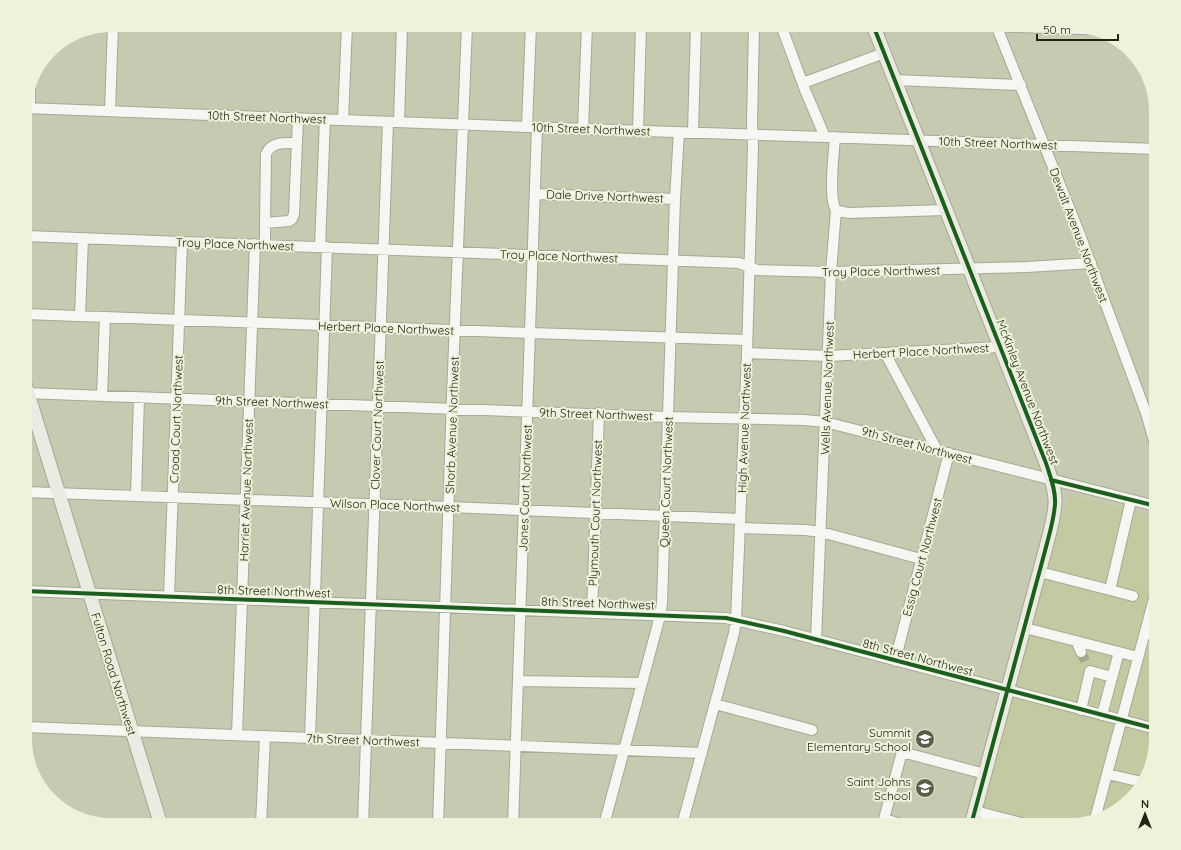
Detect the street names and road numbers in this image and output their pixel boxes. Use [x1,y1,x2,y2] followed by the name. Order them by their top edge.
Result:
[207,107,327,127] street label: 10th Street Northwest
[531,119,651,139] street label: 10th Street Northwest
[938,133,1058,153] street label: 10th Street Northwest
[1046,165,1112,305] street label: Dewalt Avenue Northwest
[546,186,664,206] street label: Dale Drive Northwest
[175,234,295,254] street label: Troy Place Northwest
[499,246,619,266] street label: Troy Place Northwest
[822,262,940,280] street label: Troy Place Northwest
[993,317,1063,467] street label: McKinley Avenue Northwest
[318,318,454,338] street label: Herbert Place Northwest
[817,321,837,455] street label: Wells Avenue Northwest
[852,340,990,362] street label: Herbert Place Northwest
[166,355,186,483] street label: Croad Court Northwest
[442,356,462,494] street label: Shorb Avenue Northwest
[367,360,387,490] street label: Clover Court Northwest
[734,363,754,493] street label: High Avenue Northwest
[215,393,329,411] street label: 9th Street Northwest
[539,405,653,423] street label: 9th Street Northwest
[656,416,676,548] street label: Queen Court Northwest
[236,418,256,562] street label: Harriet Avenue Northwest
[860,423,974,467] street label: 9th Street Northwest
[515,424,535,552] street label: Jones Court Northwest
[585,439,605,587] street label: Plymouth Court Northwest
[330,495,460,515] street label: Wilson Place Northwest
[899,496,945,618] street label: Essig Court Northwest
[217,582,331,600] street label: 8th Street Northwest
[541,594,655,612] street label: 8th Street Northwest
[88,611,140,737] street label: Fulton Road Northwest
[861,635,975,679] street label: 8th Street Northwest
[306,731,420,749] street label: 7th Street Northwest

